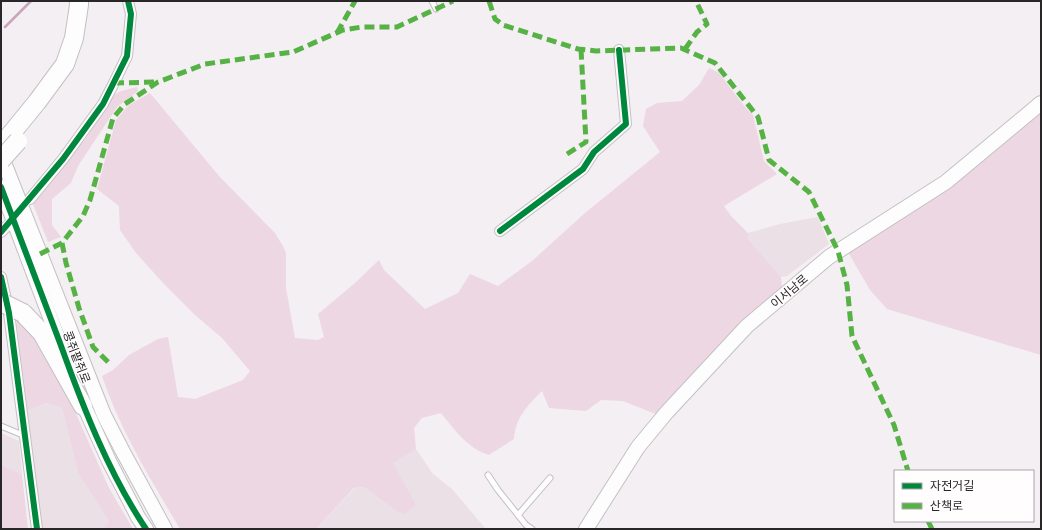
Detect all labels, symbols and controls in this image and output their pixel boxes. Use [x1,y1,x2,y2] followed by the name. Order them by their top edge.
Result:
[767,270,811,312] street label: 이서남로
[59,328,95,386] street label: 콩쥐팥쥐로
[894,470,1034,522] legend
[930,477,974,494] text: 자전거길
[930,497,963,514] text: 산책로

